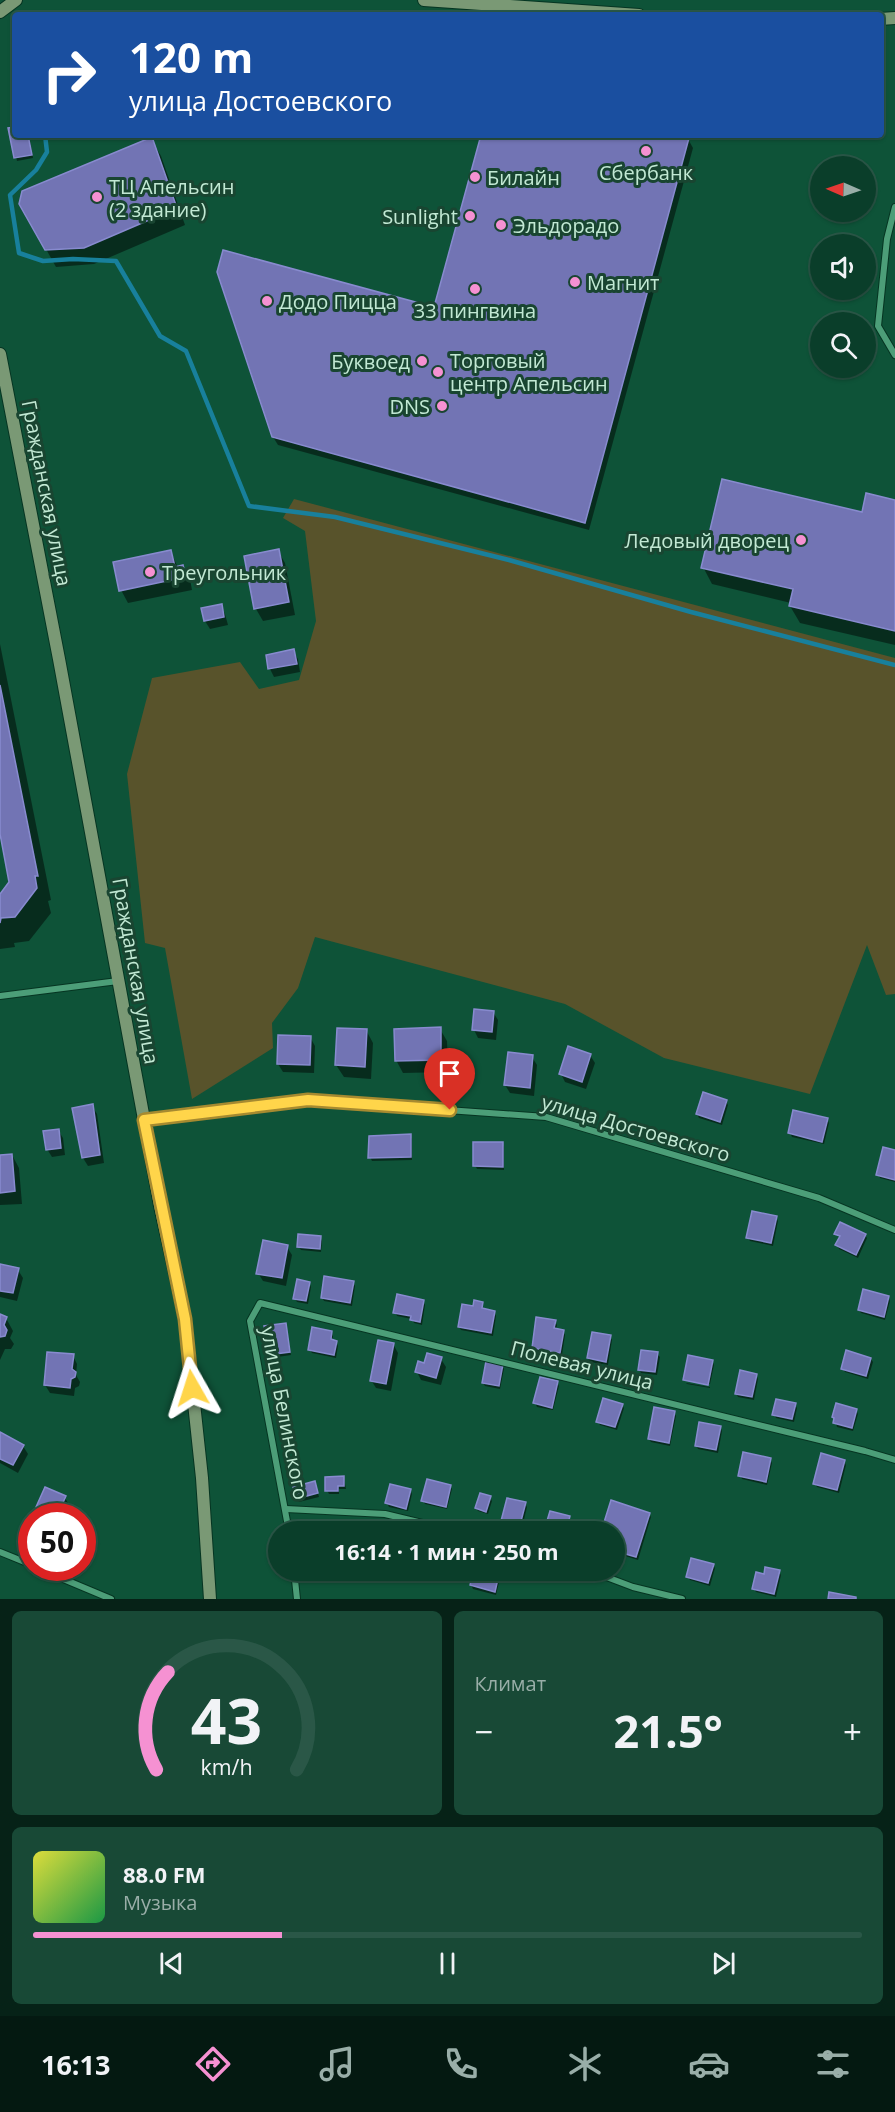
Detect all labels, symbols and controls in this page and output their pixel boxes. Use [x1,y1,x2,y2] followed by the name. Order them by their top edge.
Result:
[129,28,253,85] text: 120 m
[30,36,108,114] icon: right
[129,82,392,119] text: улица Достоевского
[639,144,653,158] marker: Сбербанк
[810,156,876,222] north arrow
[810,156,876,378] map controls
[599,159,694,186] place label: Сбербанк
[487,164,560,191] place label: Билайн
[468,170,482,184] marker: Билайн
[109,173,234,223] place label: ТЦ Апельсин (2 здание)
[90,190,104,204] marker: ТЦ Апельсин (2 здание)
[382,203,458,230] place label: Sunlight
[463,209,477,223] marker: Sunlight
[513,212,619,239] place label: Эльдорадо
[494,218,508,232] marker: Эльдорадо
[810,234,876,300] button: sound
[587,269,660,296] place label: Магнит
[568,275,582,289] marker: Магнит
[468,282,482,296] marker: 33 пингвина
[279,288,397,315] place label: Додо Пицца
[260,294,274,308] marker: Додо Пицца
[414,297,536,324] place label: 33 пингвина
[810,312,876,378] button: search
[450,347,608,397] place label: Торговый центр Апельсин
[331,348,411,375] place label: Буквоед
[415,354,429,368] marker: Буквоед
[431,365,445,379] marker: Торговый центр Апельсин
[389,393,430,420] place label: DNS
[16,398,78,588] street label: Гражданская улица
[435,399,449,413] marker: DNS
[624,527,789,554] place label: Ледовый дворец
[794,533,808,547] marker: Ледовый дворец
[162,559,287,586] place label: Треугольник
[143,565,157,579] marker: Треугольник
[106,876,166,1066] street label: Гражданская улица
[424,1048,475,1110] pin
[433,1057,466,1090] icon: arrive
[539,1088,733,1168] street label: улица Достоевского
[255,1324,315,1502] street label: улица Белинского
[508,1334,656,1396] street label: Полевая улица
[160,1356,224,1420] position arrow
[18,1503,96,1581] speed limit sign: 50
[334,1536,559,1566] text: 16:14 · 1 мин · 250 m
[475,1670,546,1697] text: Климат
[191,1677,262,1762] text: 43
[614,1700,723,1761] text: 21.5°
[475,1709,493,1754] text: −
[843,1709,862,1754] text: +
[201,1752,253,1781] text: km/h
[123,1859,206,1889] text: 88.0 FM
[123,1889,197,1916] text: Музыка
[155,1947,188,1980] icon: previous
[431,1947,464,1980] icon: pause
[707,1947,740,1980] icon: next
[192,2043,234,2085] icon: directions
[316,2043,358,2085] icon: music
[440,2043,482,2085] icon: phone
[564,2043,606,2085] icon: climate
[688,2043,730,2085] icon: car
[812,2043,854,2085] icon: filters
[41,2046,110,2083] text: 16:13

